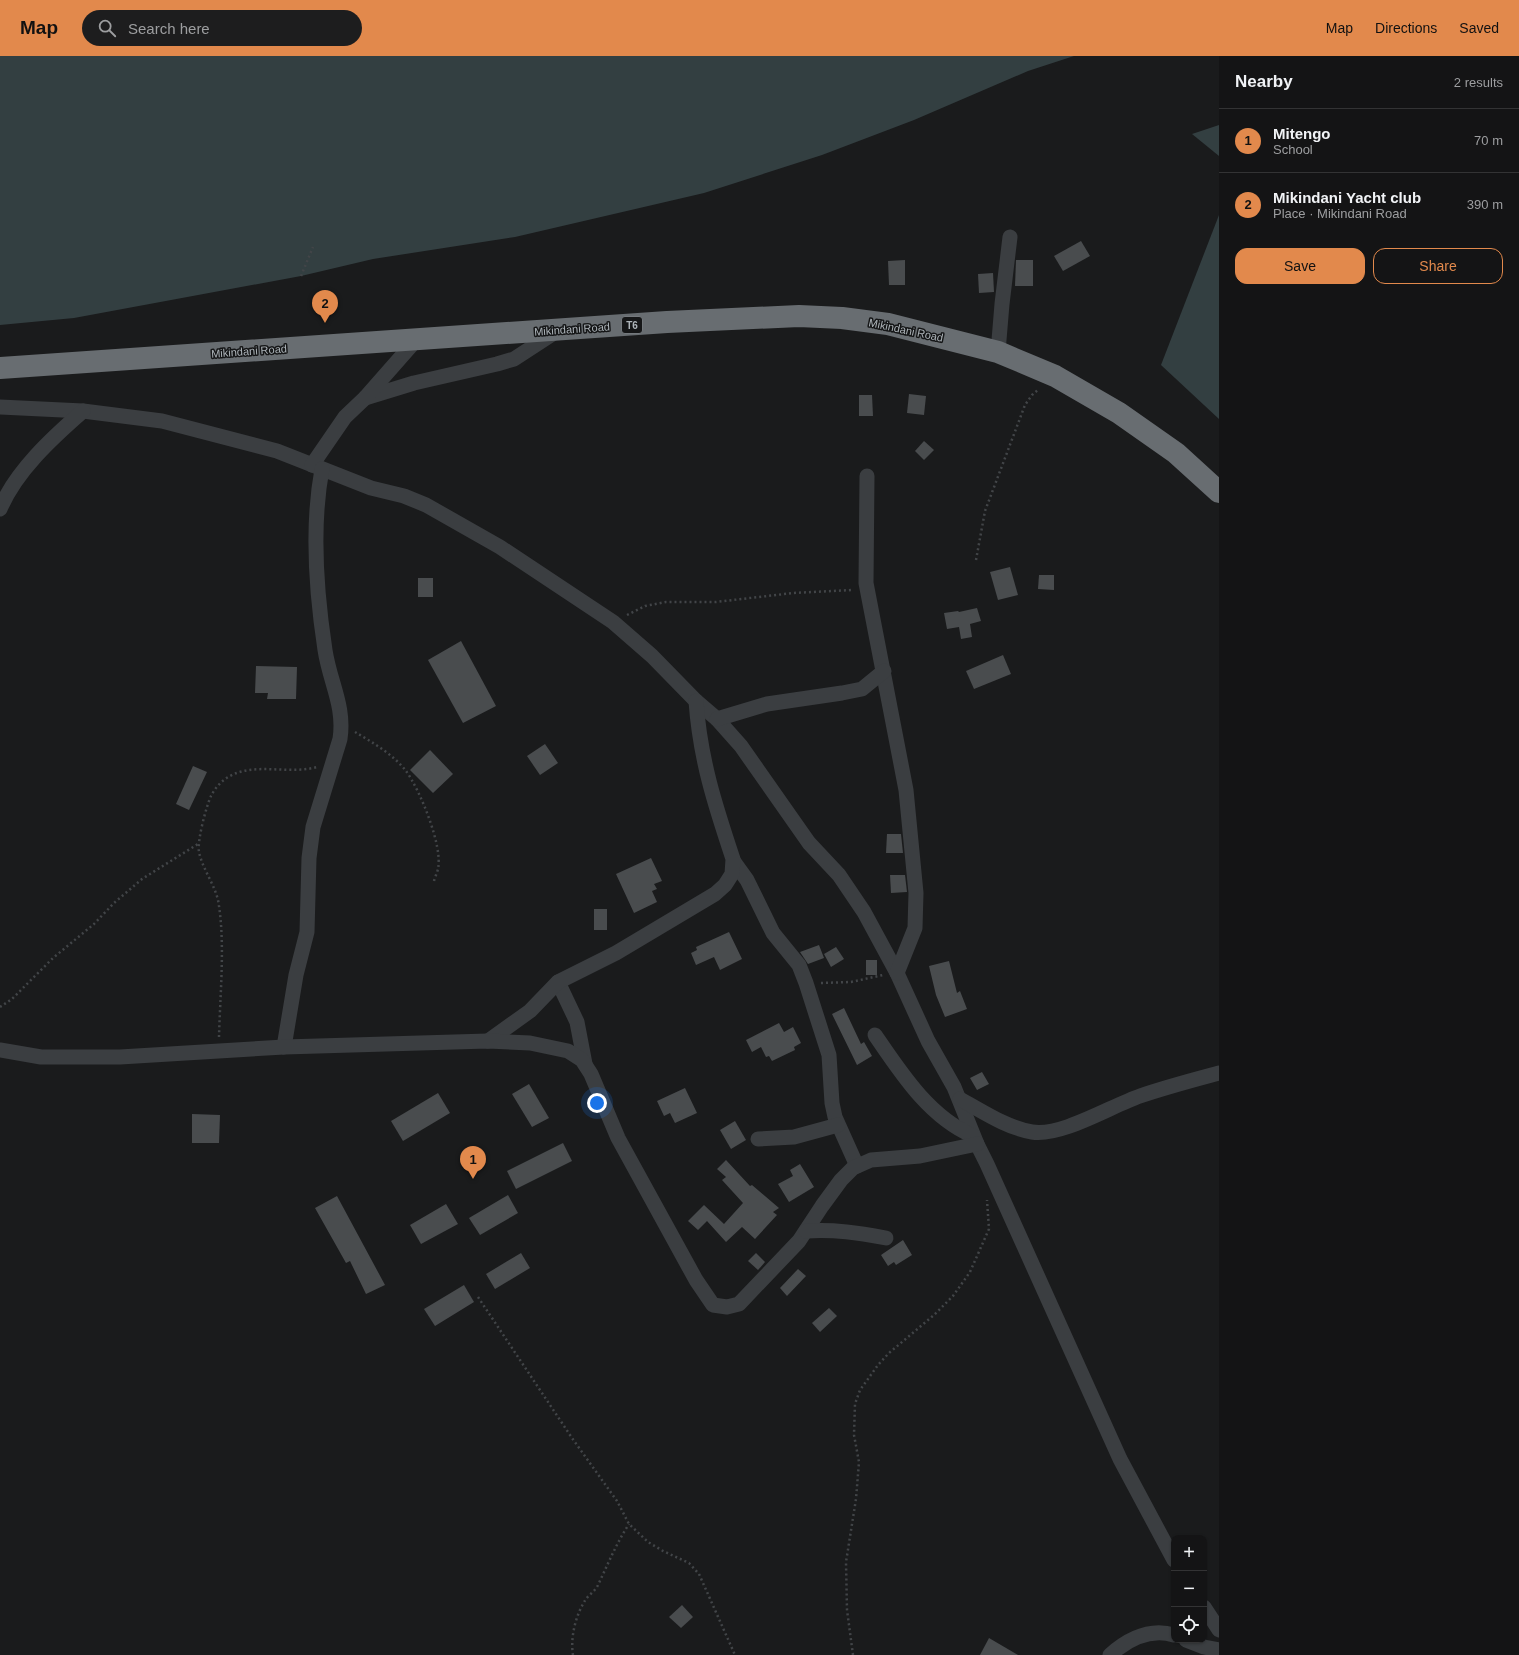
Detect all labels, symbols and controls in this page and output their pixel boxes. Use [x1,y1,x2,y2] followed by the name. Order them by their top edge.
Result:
[82,10,362,46] search box
[20,17,58,38] text: Map
[96,17,118,39] icon: search
[128,20,210,37] text: Search here
[1326,20,1353,36] text: Map
[1375,20,1437,36] text: Directions
[1459,20,1499,36] text: Saved
[1235,72,1293,91] text: Nearby
[1454,75,1503,90] text: 2 results
[1273,125,1331,142] text: Mitengo
[1244,133,1252,148] text: 1
[1474,133,1503,148] text: 70 m
[1273,142,1313,157] text: School
[1273,189,1421,206] text: Mikindani Yacht club
[1244,197,1252,212] text: 2
[1467,197,1503,212] text: 390 m
[1273,206,1407,221] text: Place · Mikindani Road
[1235,248,1365,284] button: Save
[1373,248,1503,284] button: Share
[312,290,338,323] pin: 2
[868,316,944,344] street label: Mikindani Road
[622,317,642,333] road number: T6
[534,320,610,338] street label: Mikindani Road
[211,342,287,360] street label: Mikindani Road
[587,1093,607,1113] your location
[460,1146,486,1179] pin: 1
[1171,1535,1207,1643] map controls
[1171,1535,1207,1571] button: +
[1171,1571,1207,1607] button: −
[1171,1607,1207,1643] button: locate

